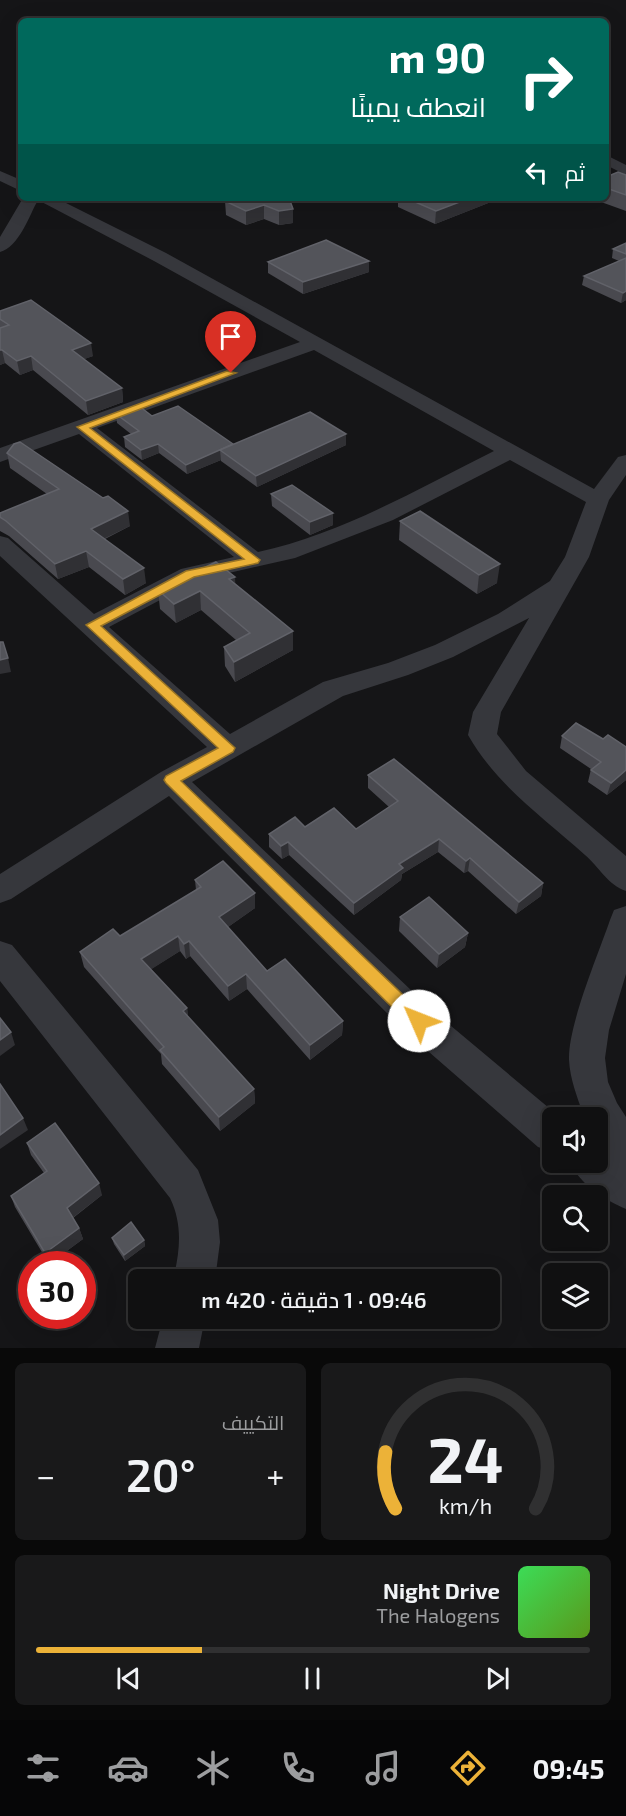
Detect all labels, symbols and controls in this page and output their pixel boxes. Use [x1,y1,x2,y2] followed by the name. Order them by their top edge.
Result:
[389,31,486,81] text: 90 m
[507,42,585,120] icon: right
[350,90,486,122] text: انعطف يمينًا
[520,156,553,189] icon: left
[565,159,585,185] text: ثم
[205,311,256,373] pin
[214,320,247,353] icon: arrive
[387,989,451,1053] position arrow
[542,1107,608,1329] map controls
[542,1107,608,1173] button: sound
[542,1185,608,1251] button: search
[18,1251,96,1329] speed limit sign: 30
[542,1263,608,1329] button: layers
[201,1286,427,1312] text: 09:46 · 1 دقيقة · 420 m
[222,1410,285,1434] text: التكييف
[428,1421,504,1496] text: 24
[126,1447,196,1501] text: 20°
[36,1455,55,1495] text: −
[266,1455,284,1495] text: +
[439,1493,492,1518] text: km/h
[383,1577,500,1603] text: Night Drive
[376,1603,500,1627] text: The Halogens
[112,1662,145,1695] icon: previous
[296,1662,329,1695] icon: pause
[481,1662,514,1695] icon: next
[22,1747,64,1789] icon: filters
[107,1747,149,1789] icon: car
[192,1747,234,1789] icon: climate
[277,1747,319,1789] icon: phone
[362,1747,404,1789] icon: music
[447,1747,489,1789] icon: directions
[532,1752,604,1784] text: 09:45

